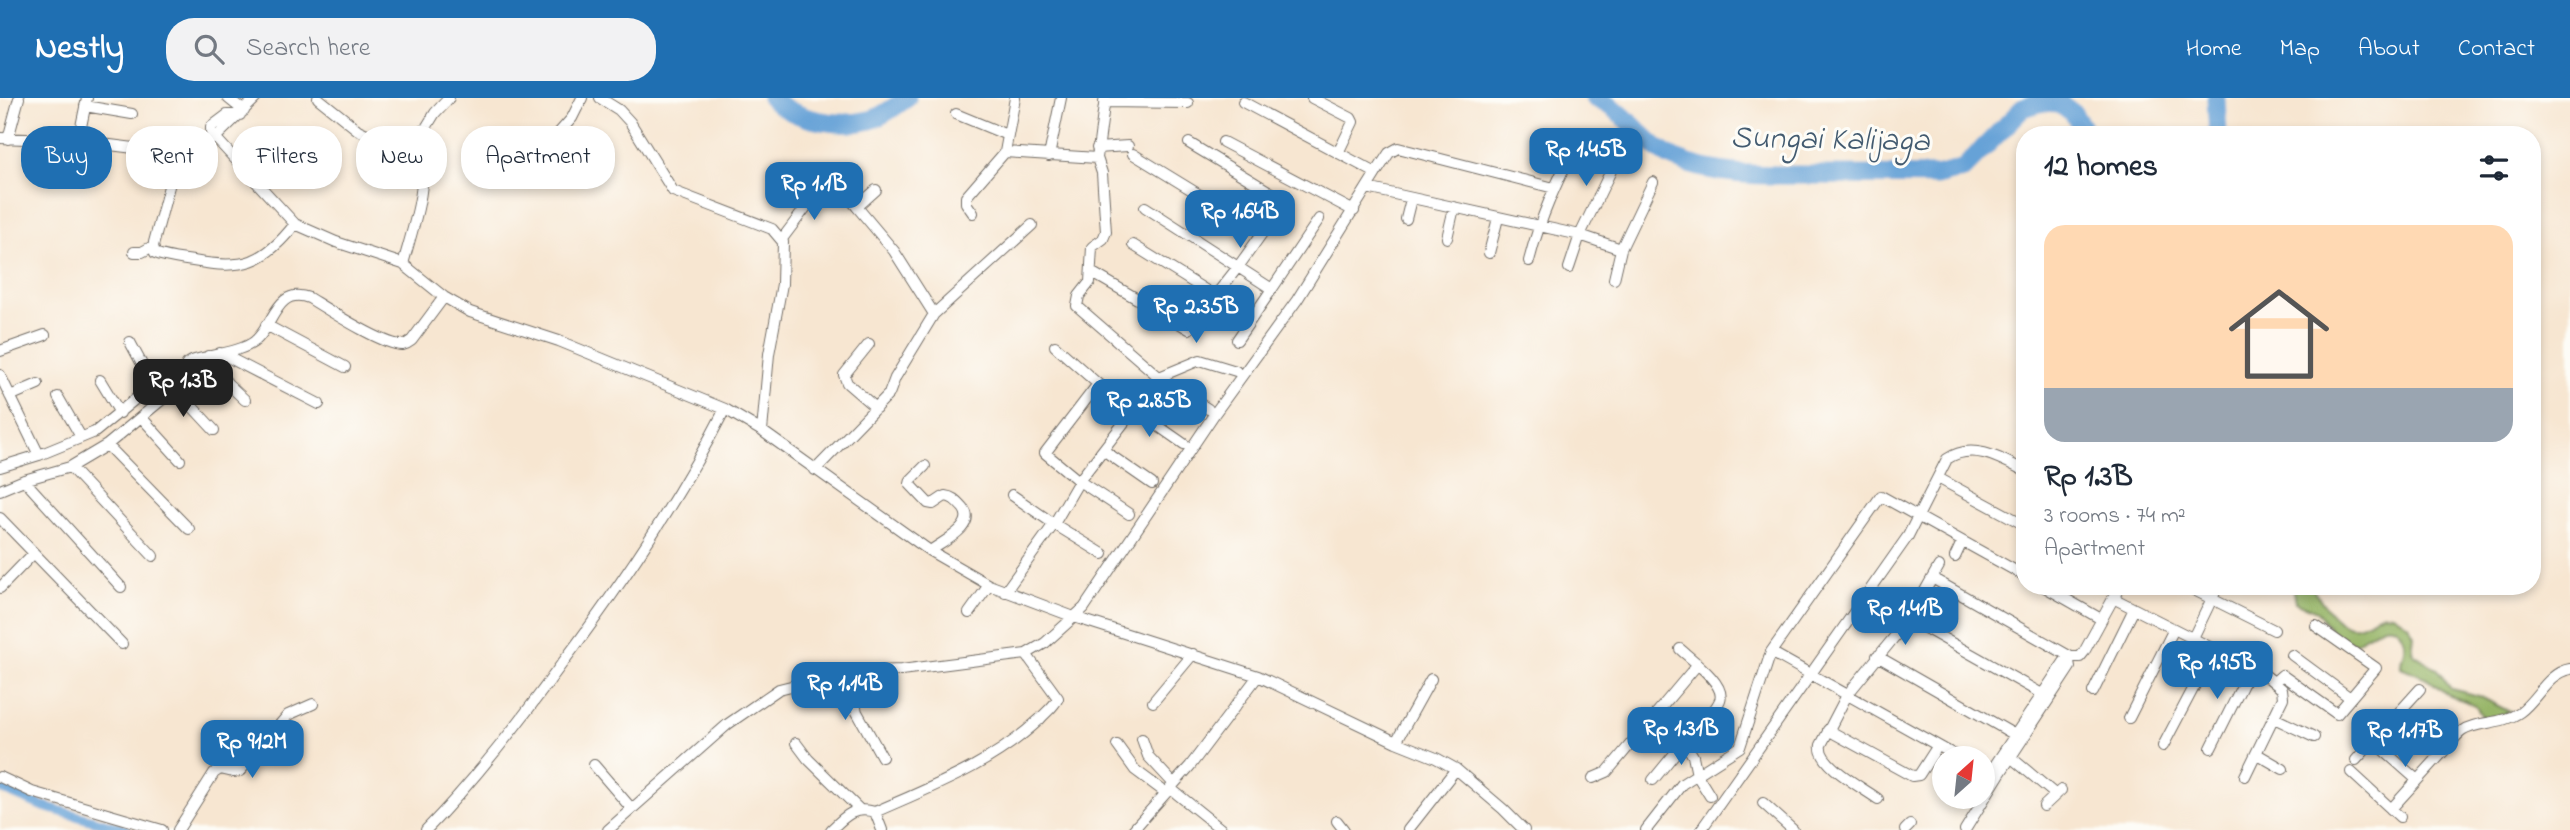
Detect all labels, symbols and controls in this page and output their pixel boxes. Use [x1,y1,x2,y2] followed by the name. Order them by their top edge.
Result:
[166,18,656,81] search box
[35,25,124,73] text: Nestly
[190,30,228,68] icon: search
[246,30,370,68] text: Search here
[2186,32,2242,67] text: Home
[2280,32,2320,67] text: Map
[2358,32,2420,67] text: About
[2458,32,2535,67] text: Contact
[1730,116,1931,166] water label: Sungai Kalijaga
[21,126,112,189] chip: Buy
[126,126,218,189] chip: Rent
[232,126,342,189] chip: Filters
[356,126,447,189] chip: New
[461,126,615,189] chip: Apartment
[1514,129,1658,188] pin: Rp 1.45B
[1545,134,1627,167] text: Rp 1.45B
[2044,146,2158,190] text: 12 homes
[2475,149,2513,187] icon: filters
[749,162,879,222] pin: Rp 1.1B
[781,168,847,201] text: Rp 1.1B
[1168,190,1312,250] pin: Rp 1.64B
[1201,196,1279,229] text: Rp 1.64B
[2216,271,2342,397] icon: home
[1124,286,1268,345] pin: Rp 2.35B
[1153,291,1239,324] text: Rp 2.35B
[118,360,248,419] pin: Rp 1.3B
[149,365,217,398] text: Rp 1.3B
[1077,380,1221,439] pin: Rp 2.85B
[1107,385,1191,418] text: Rp 2.85B
[2044,456,2133,500] text: Rp 1.3B
[2044,500,2186,533] text: 3 rooms · 74 m²
[2044,533,2145,566] text: Apartment
[1833,588,1977,647] pin: Rp 1.41B
[1867,593,1943,626] text: Rp 1.41B
[2145,642,2289,701] pin: Rp 1.95B
[2178,647,2256,680] text: Rp 1.95B
[773,662,917,722] pin: Rp 1.14B
[807,668,883,701] text: Rp 1.14B
[1609,708,1753,767] pin: Rp 1.31B
[2333,710,2477,769] pin: Rp 1.17B
[1643,713,1719,746] text: Rp 1.31B
[2367,715,2443,748] text: Rp 1.17B
[187,720,317,780] pin: Rp 912M
[217,726,287,759] text: Rp 912M
[1932,746,1995,808] north arrow
[1932,746,1995,809] map controls

